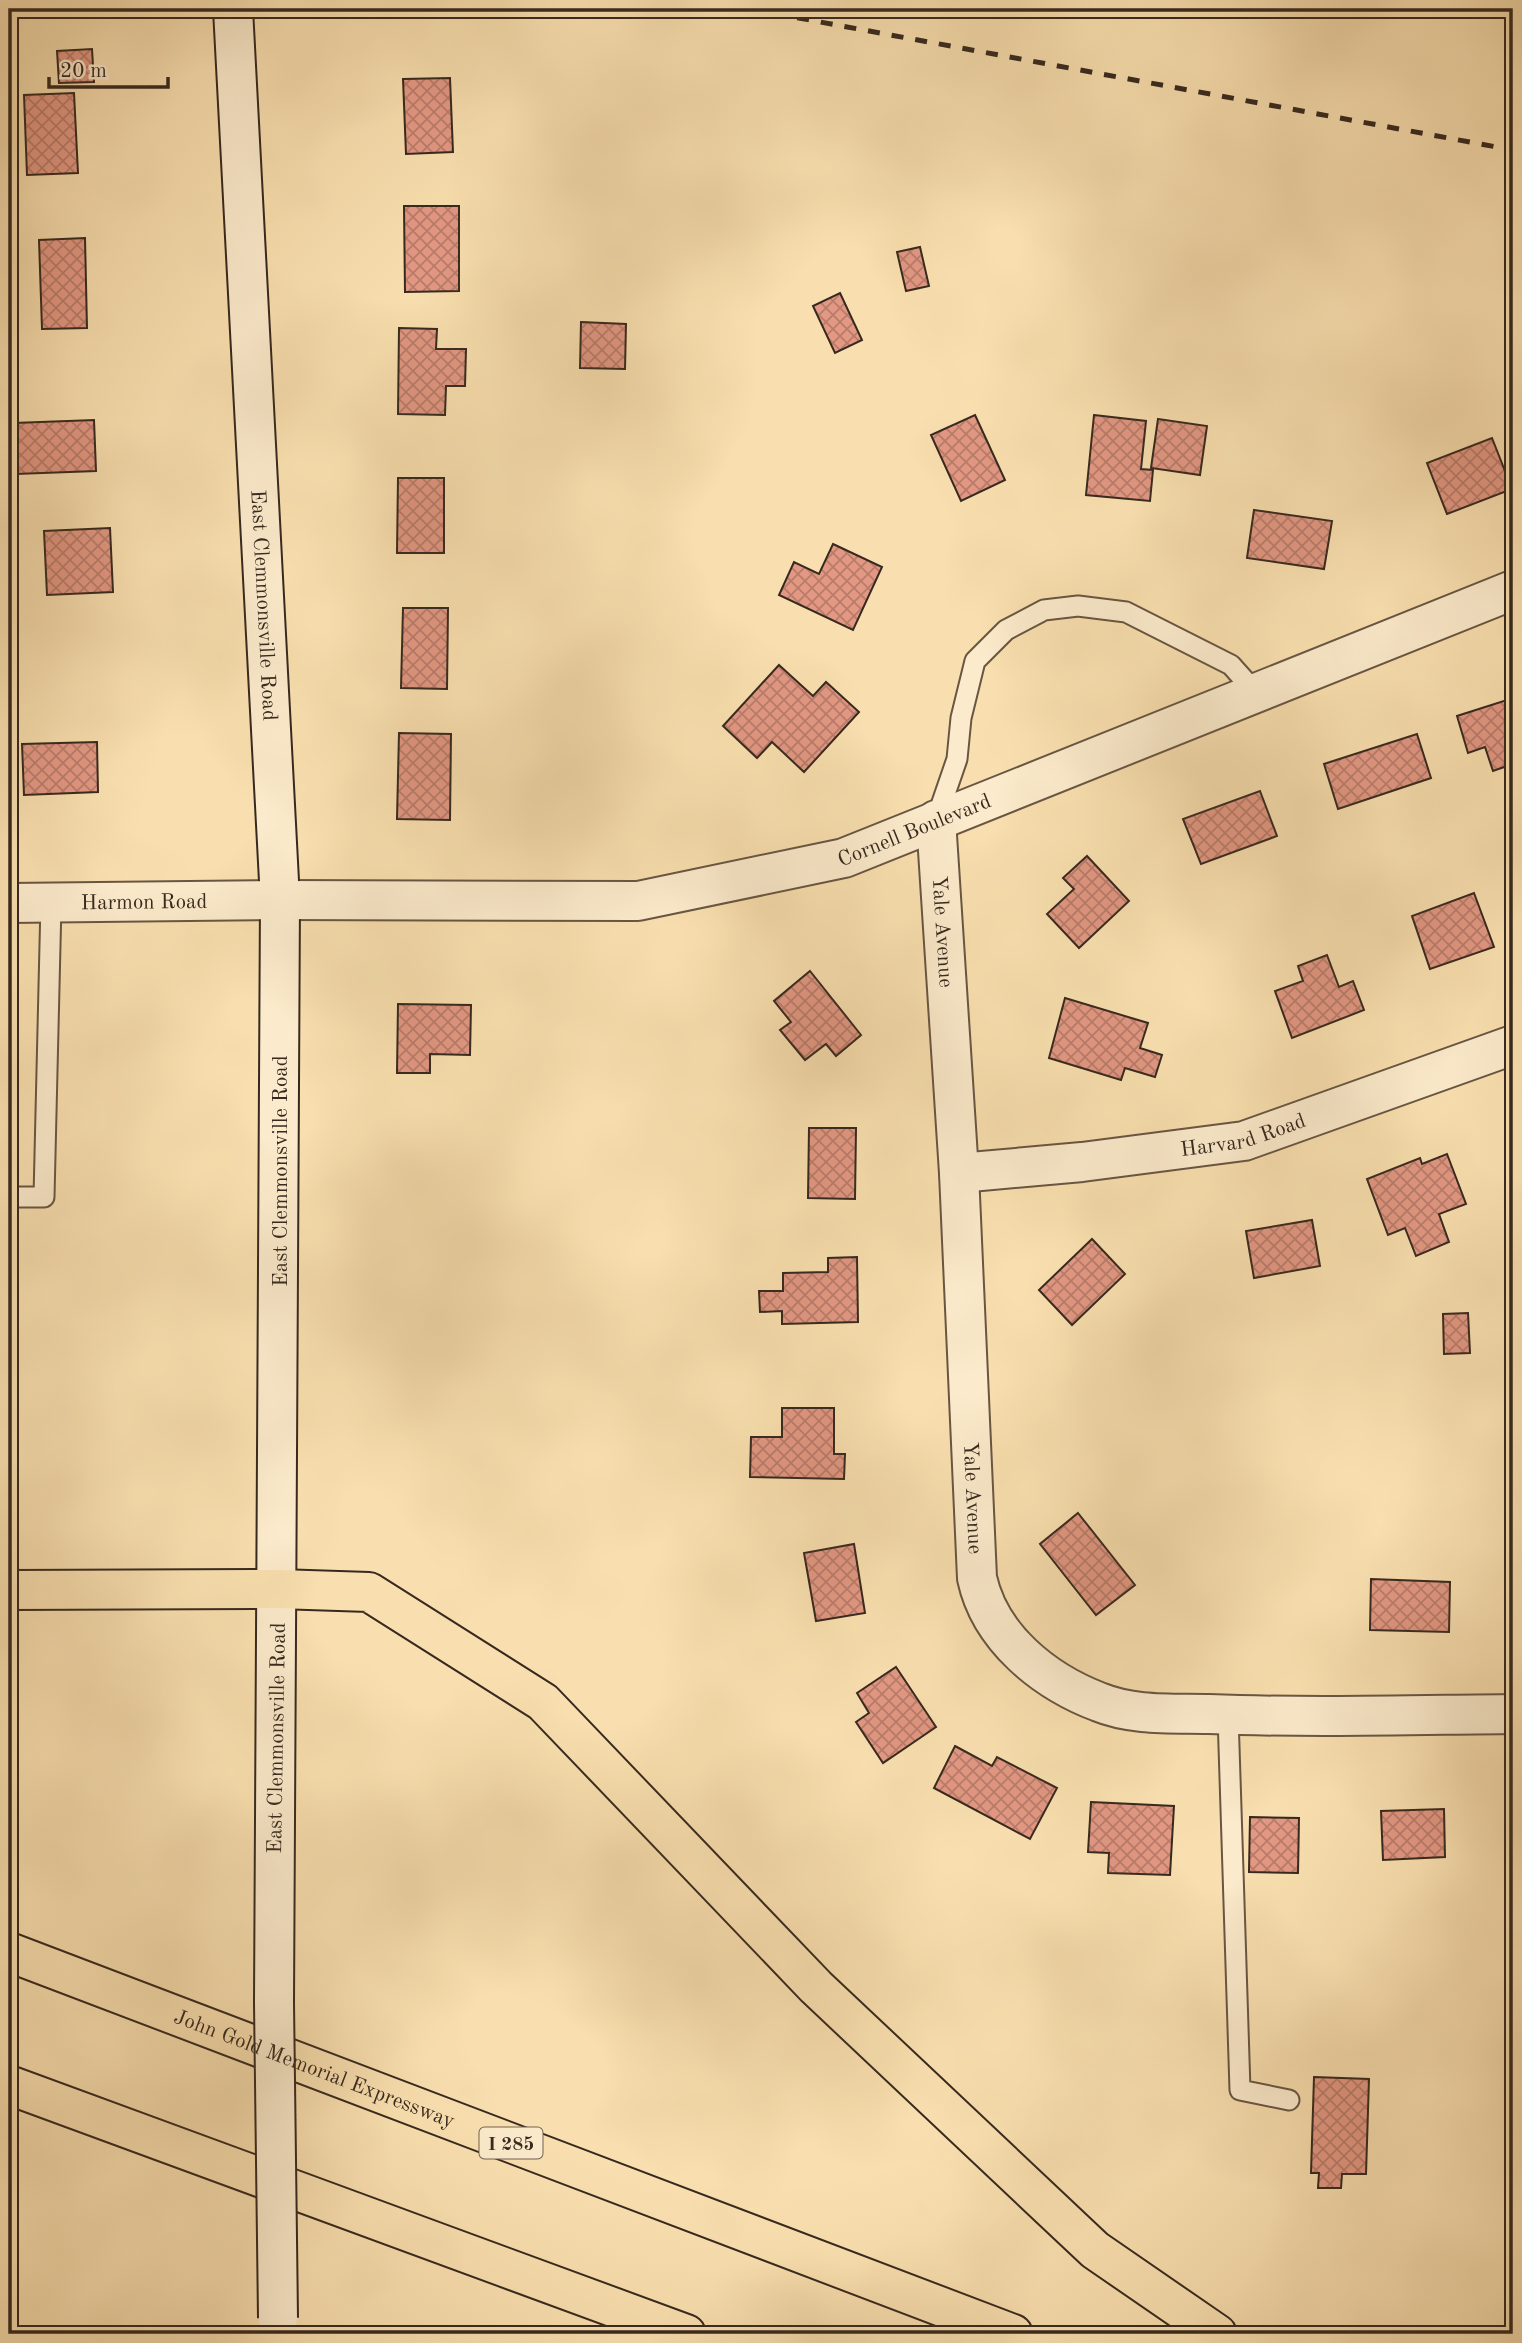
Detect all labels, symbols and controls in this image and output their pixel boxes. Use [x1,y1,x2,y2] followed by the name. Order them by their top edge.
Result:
[49,46,168,90] scale bar
[60,61,107,82] text: 20 m
[246,489,280,721] street label: East Clemmonsville Road
[835,791,994,871] street label: Cornell Boulevard
[928,875,956,989] street label: Yale Avenue
[81,892,208,914] street label: Harmon Road
[271,1055,292,1287] street label: East Clemmonsville Road
[1179,1111,1309,1161] street label: Harvard Road
[959,1441,985,1555] street label: Yale Avenue
[265,1622,290,1854] street label: East Clemmonsville Road
[171,2007,457,2133] street label: John Gold Memorial Expressway
[480,2128,542,2158] road number: I 285

